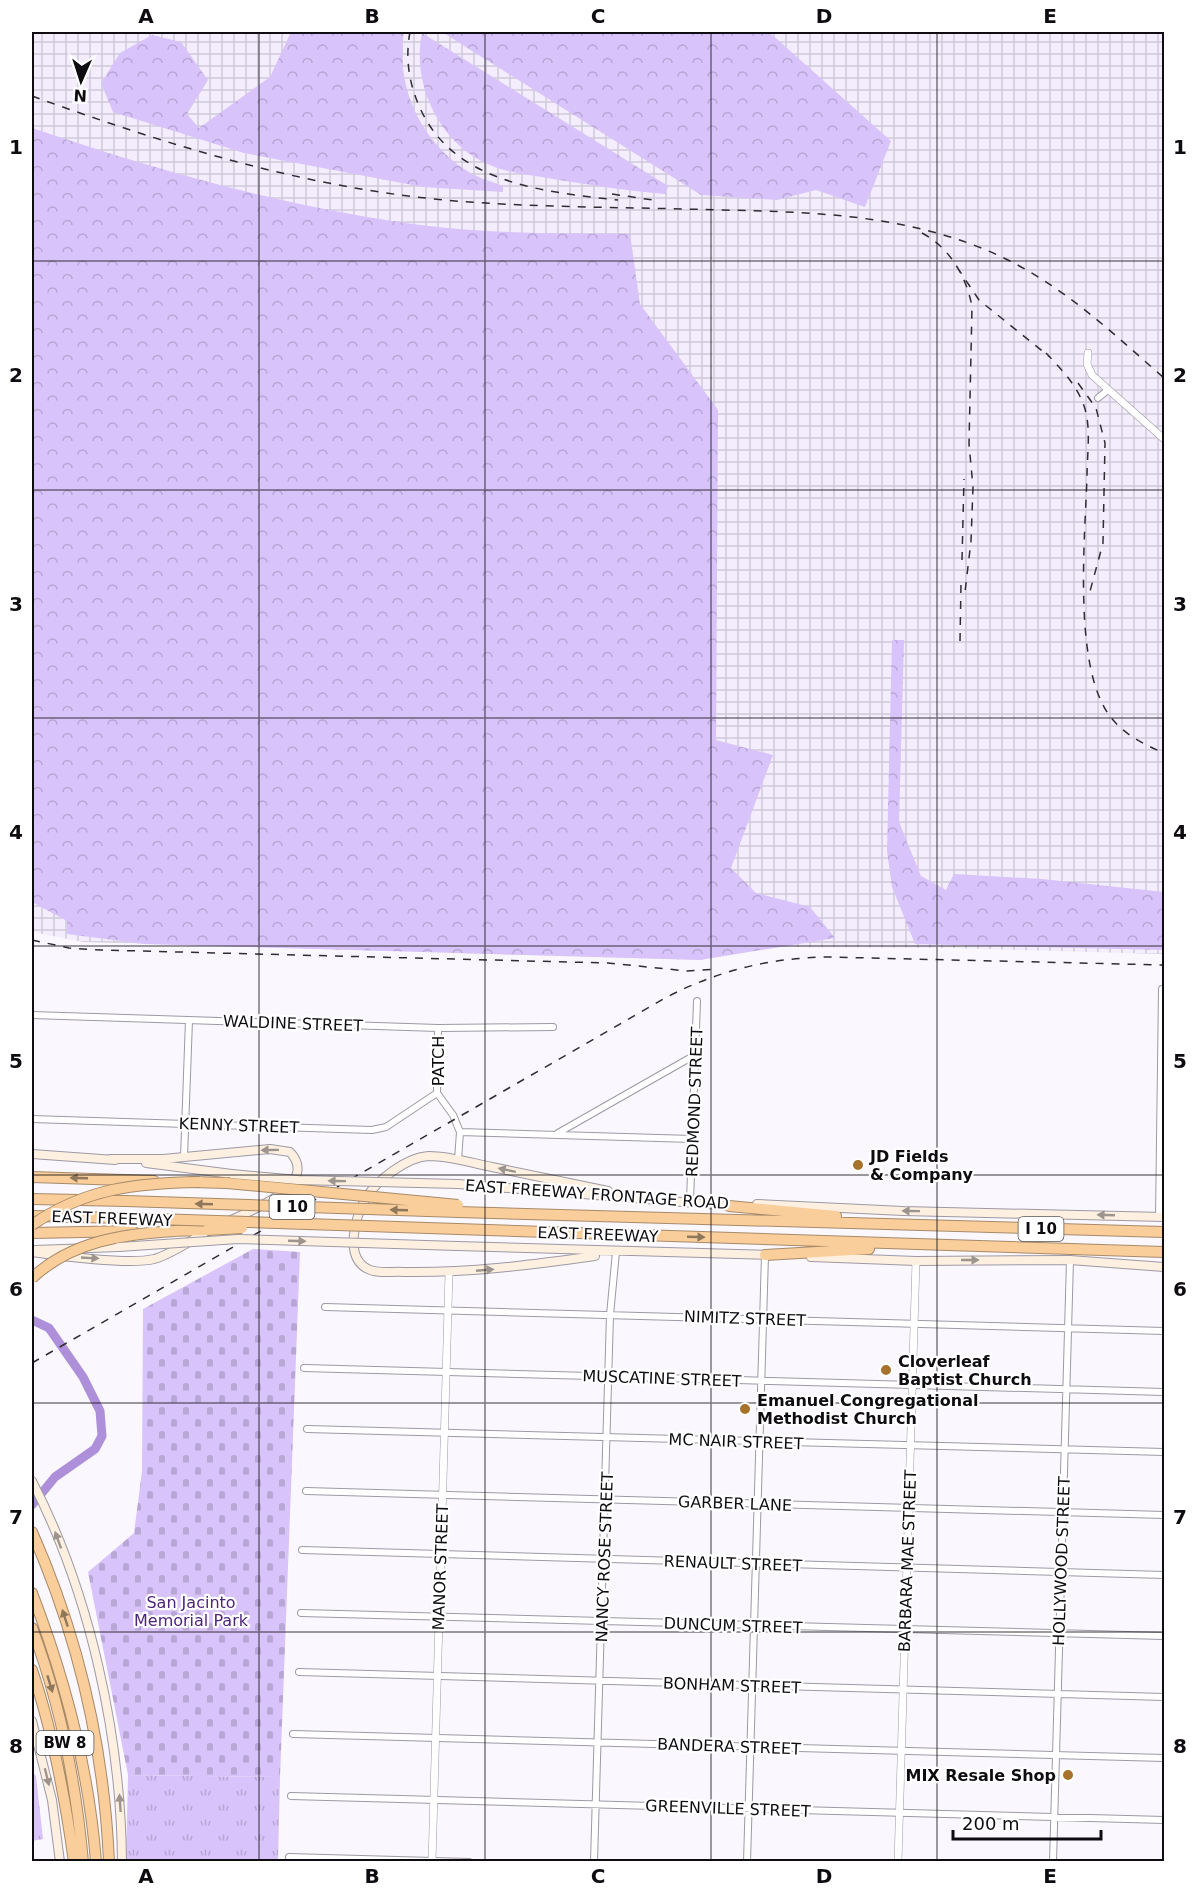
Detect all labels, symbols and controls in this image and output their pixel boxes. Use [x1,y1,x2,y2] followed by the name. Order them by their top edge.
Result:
[138,4,154,28] text: A
[364,4,380,28] text: B
[591,4,605,28] text: C
[816,4,832,28] text: D
[1043,4,1057,28] text: E
[51,51,111,111] north arrow
[73,86,87,105] text: N
[9,135,23,159] text: 1
[1173,135,1187,159] text: 1
[9,363,23,387] text: 2
[1173,363,1187,387] text: 2
[9,592,23,616] text: 3
[1173,592,1187,616] text: 3
[9,820,23,844] text: 4
[1173,820,1187,844] text: 4
[223,1012,364,1035] street label: WALDINE STREET
[682,1026,707,1177] street label: REDMOND STREET
[429,1036,448,1086] street label: PATCH
[9,1049,23,1073] text: 5
[1173,1049,1187,1073] text: 5
[178,1114,300,1137] street label: KENNY STREET
[260,1145,279,1155] one-way arrow
[869,1147,974,1184] place label: JD Fields & Company
[851,1158,865,1172] marker: JD Fields & Company
[497,1165,516,1174] one-way arrow
[70,1174,89,1183] one-way arrow
[327,1176,346,1186] one-way arrow
[464,1176,730,1213] street label: EAST FREEWAY FRONTAGE ROAD
[270,1195,314,1219] road number: I 10
[195,1199,214,1209] one-way arrow
[390,1205,409,1215] one-way arrow
[902,1206,921,1216] one-way arrow
[51,1207,173,1230] street label: EAST FREEWAY
[1097,1210,1116,1220] one-way arrow
[1018,1217,1064,1241] road number: I 10
[537,1223,659,1246] street label: EAST FREEWAY
[687,1233,706,1242] one-way arrow
[287,1236,306,1245] one-way arrow
[80,1253,99,1262] one-way arrow
[961,1255,980,1265] one-way arrow
[475,1265,494,1275] one-way arrow
[9,1277,23,1301] text: 6
[1173,1277,1187,1301] text: 6
[684,1307,807,1330] street label: NIMITZ STREET
[898,1352,1032,1389] place label: Cloverleaf Baptist Church
[879,1363,893,1377] marker: Cloverleaf Baptist Church
[582,1366,742,1391] street label: MUSCATINE STREET
[757,1391,978,1428] place label: Emanuel Congregational Methodist Church
[738,1402,752,1416] marker: Emanuel Congregational Methodist Church
[668,1430,804,1453] street label: MC NAIR STREET
[895,1469,920,1653] street label: BARBARA MAE STREET
[592,1471,617,1643] street label: NANCY ROSE STREET
[1049,1476,1074,1646] street label: HOLLYWOOD STREET
[678,1492,792,1515] street label: GARBER LANE
[429,1503,452,1631] street label: MANOR STREET
[9,1505,23,1529] text: 7
[1173,1505,1187,1529] text: 7
[52,1531,62,1549] one-way arrow
[663,1552,803,1575] street label: RENAULT STREET
[134,1593,249,1630] park label: San Jacinto Memorial Park
[60,1609,70,1627] one-way arrow
[663,1614,803,1637] street label: DUNCUM STREET
[663,1674,802,1697] street label: BONHAM STREET
[46,1675,55,1693] one-way arrow
[36,1731,94,1755] road number: BW 8
[9,1734,23,1758] text: 8
[657,1734,801,1759] street label: BANDERA STREET
[1173,1734,1187,1758] text: 8
[905,1766,1056,1785] place label: MIX Resale Shop
[43,1768,52,1787] one-way arrow
[1061,1768,1075,1782] marker: MIX Resale Shop
[115,1794,124,1813] one-way arrow
[645,1796,811,1821] street label: GREENVILLE STREET
[953,1803,1102,1841] scale bar
[962,1813,1020,1834] text: 200 m
[138,1864,154,1888] text: A
[364,1864,380,1888] text: B
[591,1864,605,1888] text: C
[816,1864,832,1888] text: D
[1043,1864,1057,1888] text: E

